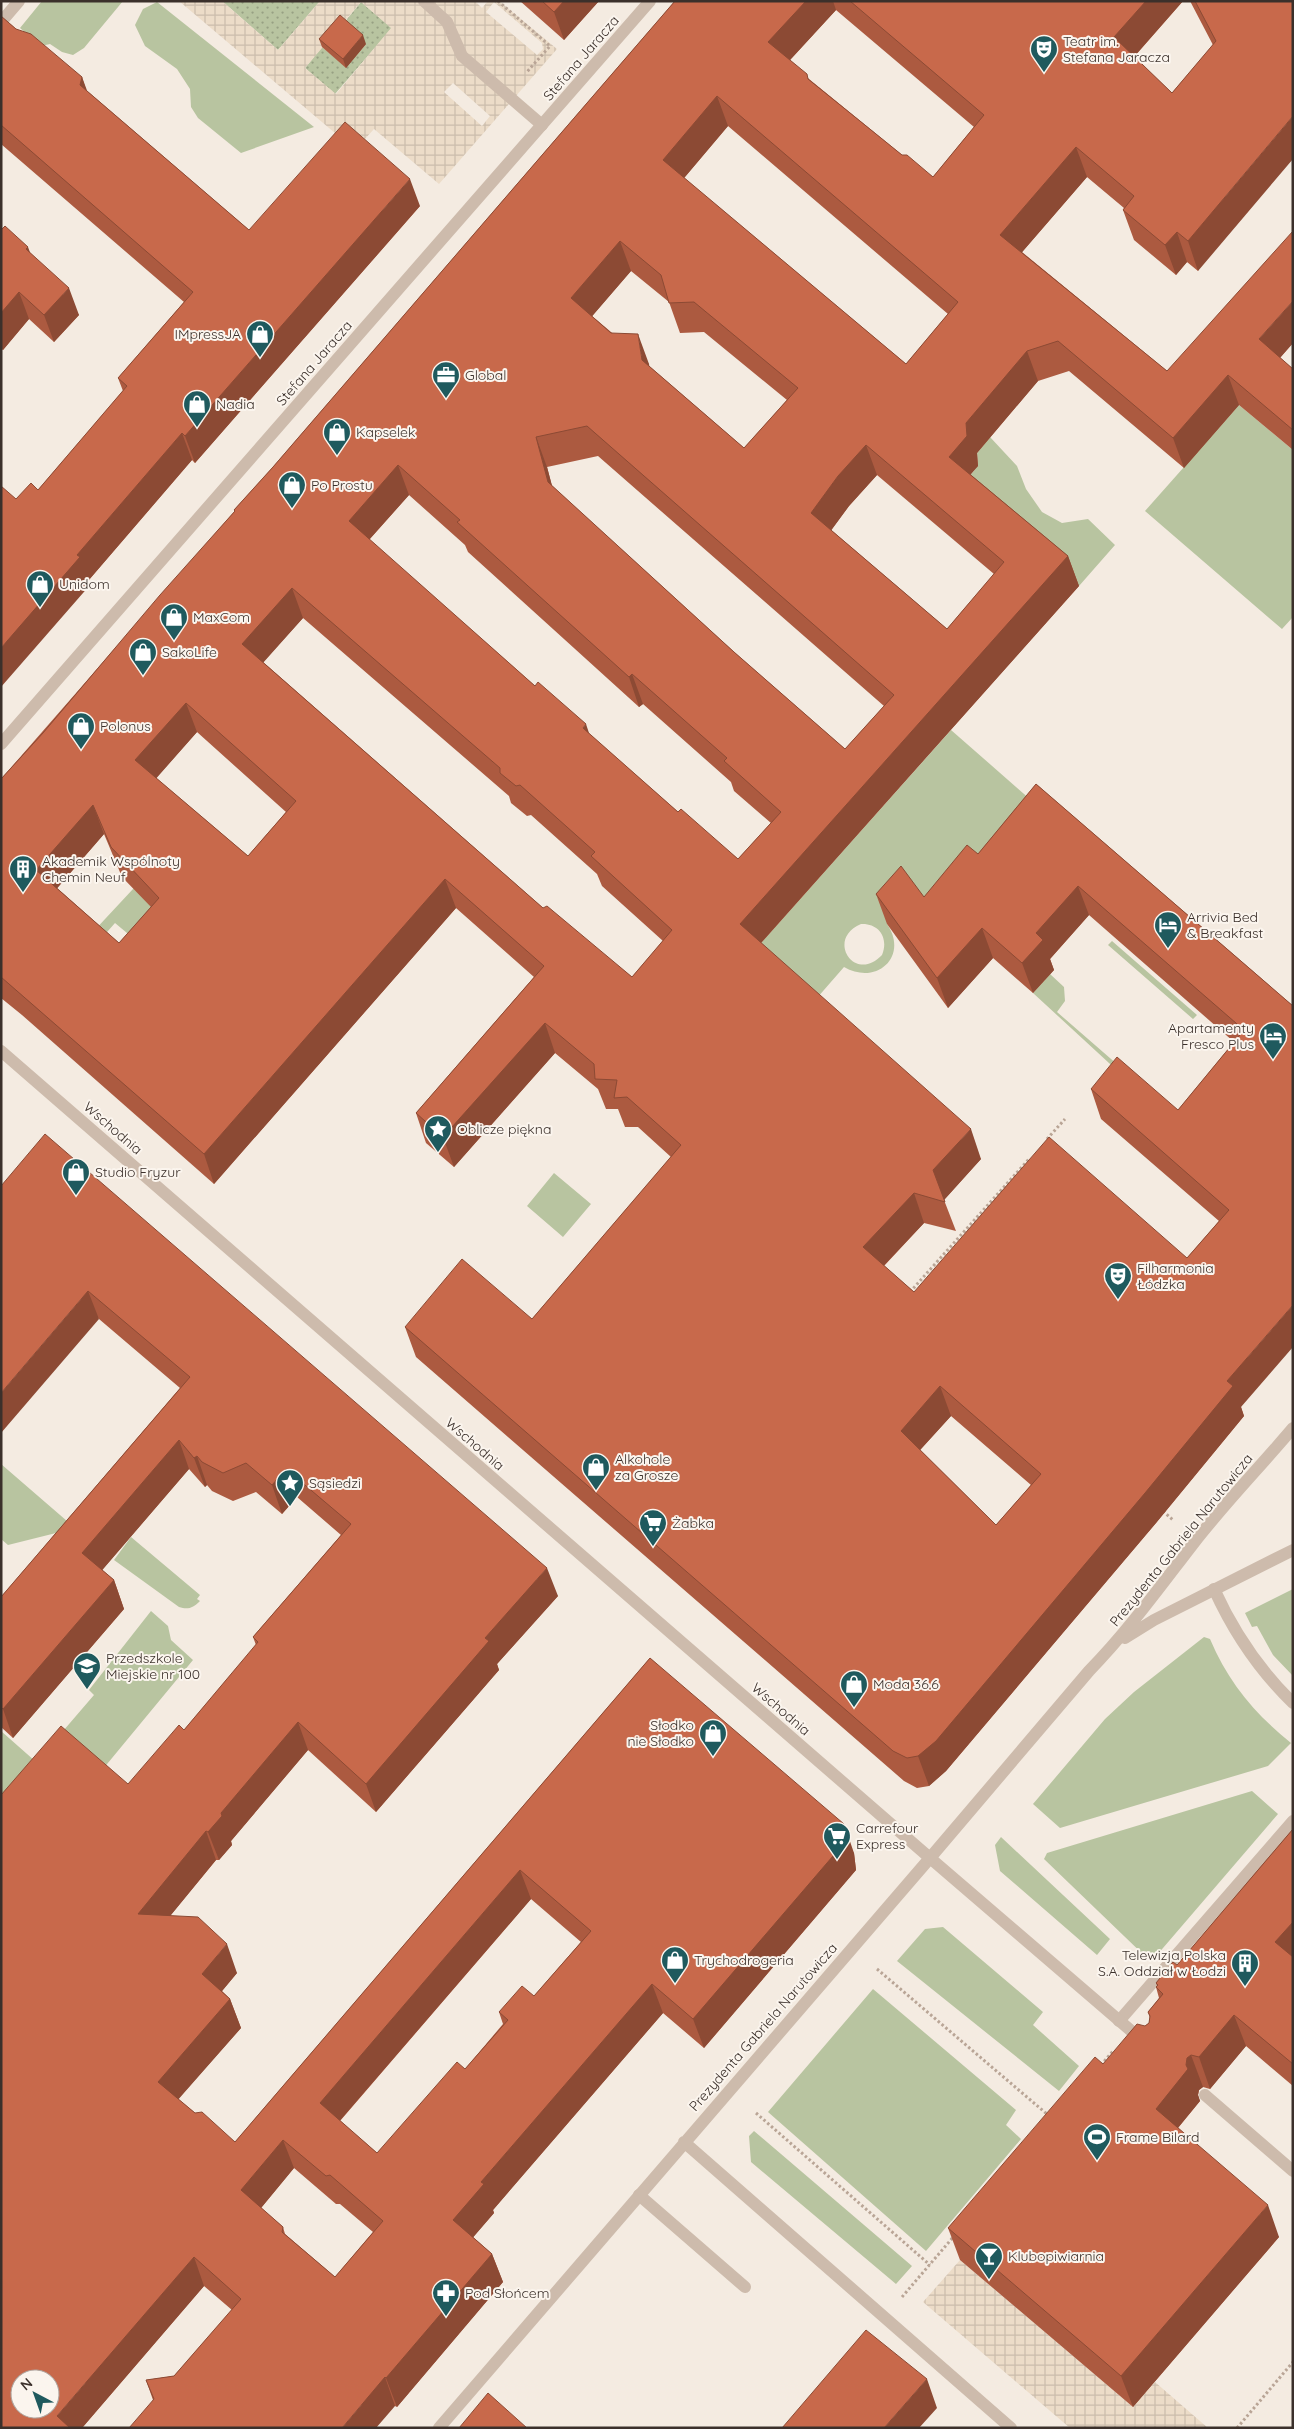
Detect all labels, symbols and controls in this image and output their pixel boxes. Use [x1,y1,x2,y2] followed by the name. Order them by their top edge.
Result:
[539,12,623,104] street label: Stefana Jaracza
[1063,32,1170,66] place label: Teatr im. Stefana Jaracza
[1029,34,1059,73] theatre icon: Teatr im. Stefana Jaracza
[272,317,356,409] street label: Stefana Jaracza
[245,319,275,358] shop icon: IMpressJA
[174,325,241,343] place label: IMpressJA
[431,360,461,399] office icon: Global
[465,366,506,384] place label: Global
[182,389,212,428] shop icon: Nadia
[216,395,255,413] place label: Nadia
[322,417,352,456] shop icon: Kapselek
[356,423,415,441] place label: Kapselek
[277,470,307,509] shop icon: Po Prostu
[311,476,373,494] place label: Po Prostu
[25,569,55,608] shop icon: Unidom
[59,575,110,593] place label: Unidom
[159,602,189,641] shop icon: MaxCom
[193,608,250,626] place label: MaxCom
[128,637,158,676] shop icon: SakoLife
[162,643,217,661] place label: SakoLife
[66,711,96,750] shop icon: Polonus
[100,717,151,735] place label: Polonus
[42,852,180,886] place label: Akademik Wspólnoty Chemin Neuf
[8,854,38,893] building icon: Akademik Wspólnoty Chemin Neuf
[1187,908,1264,942] place label: Arrivia Bed & Breakfast
[1153,910,1183,949] hotel icon: Arrivia Bed & Breakfast
[1168,1019,1254,1053] place label: Apartamenty Fresco Plus
[1258,1021,1288,1060] hotel icon: Apartamenty Fresco Plus
[80,1098,146,1158] street label: Wschodnia
[423,1114,453,1153] place icon: Oblicze piękna
[457,1120,551,1138] place label: Oblicze piękna
[61,1157,91,1196] shop icon: Studio Fryzur
[95,1163,181,1181] place label: Studio Fryzur
[1137,1259,1214,1293] place label: Filharmonia Łódzka
[1103,1261,1133,1300] theatre icon: Filharmonia Łódzka
[442,1414,508,1474] street label: Wschodnia
[615,1450,678,1484] place label: Alkohole za Grosze
[1106,1450,1256,1630] street label: Prezydenta Gabriela Narutowicza
[581,1452,611,1491] shop icon: Alkohole za Grosze
[275,1468,305,1507] place icon: Sąsiedzi
[309,1474,361,1492] place label: Sąsiedzi
[638,1508,668,1547] supermarket icon: Żabka
[672,1514,714,1532] place label: Żabka
[106,1649,200,1683] place label: Przedszkole Miejskie nr 100
[72,1651,102,1690] school or university icon: Przedszkole Miejskie nr 100
[839,1669,869,1708] shop icon: Moda 36.6
[873,1675,939,1693] place label: Moda 36.6
[748,1679,814,1739] street label: Wschodnia
[628,1716,694,1750] place label: Słodko nie Słodko
[698,1718,728,1757] shop icon: Słodko nie Słodko
[856,1819,919,1853] place label: Carrefour Express
[822,1821,852,1860] supermarket icon: Carrefour Express
[685,1939,841,2115] street label: Prezydenta Gabriela Narutowicza
[660,1945,690,1984] shop icon: Trychodrogeria
[1098,1946,1226,1980] place label: Telewizja Polska S.A. Oddział w Łodzi
[1230,1948,1260,1987] building icon: Telewizja Polska S.A. Oddział w Łodzi
[694,1951,794,1969] place label: Trychodrogeria
[1082,2122,1112,2161] sports icon: Frame Bilard
[1116,2128,1199,2146] place label: Frame Bilard
[974,2241,1004,2280] bar icon: Klubopiwiarnia
[1008,2247,1104,2265] place label: Klubopiwiarnia
[431,2278,461,2317] pharmacy icon: Pod Słońcem
[465,2284,550,2302] place label: Pod Słońcem
[10,2369,60,2419] north arrow
[17,2374,36,2394] text: N

